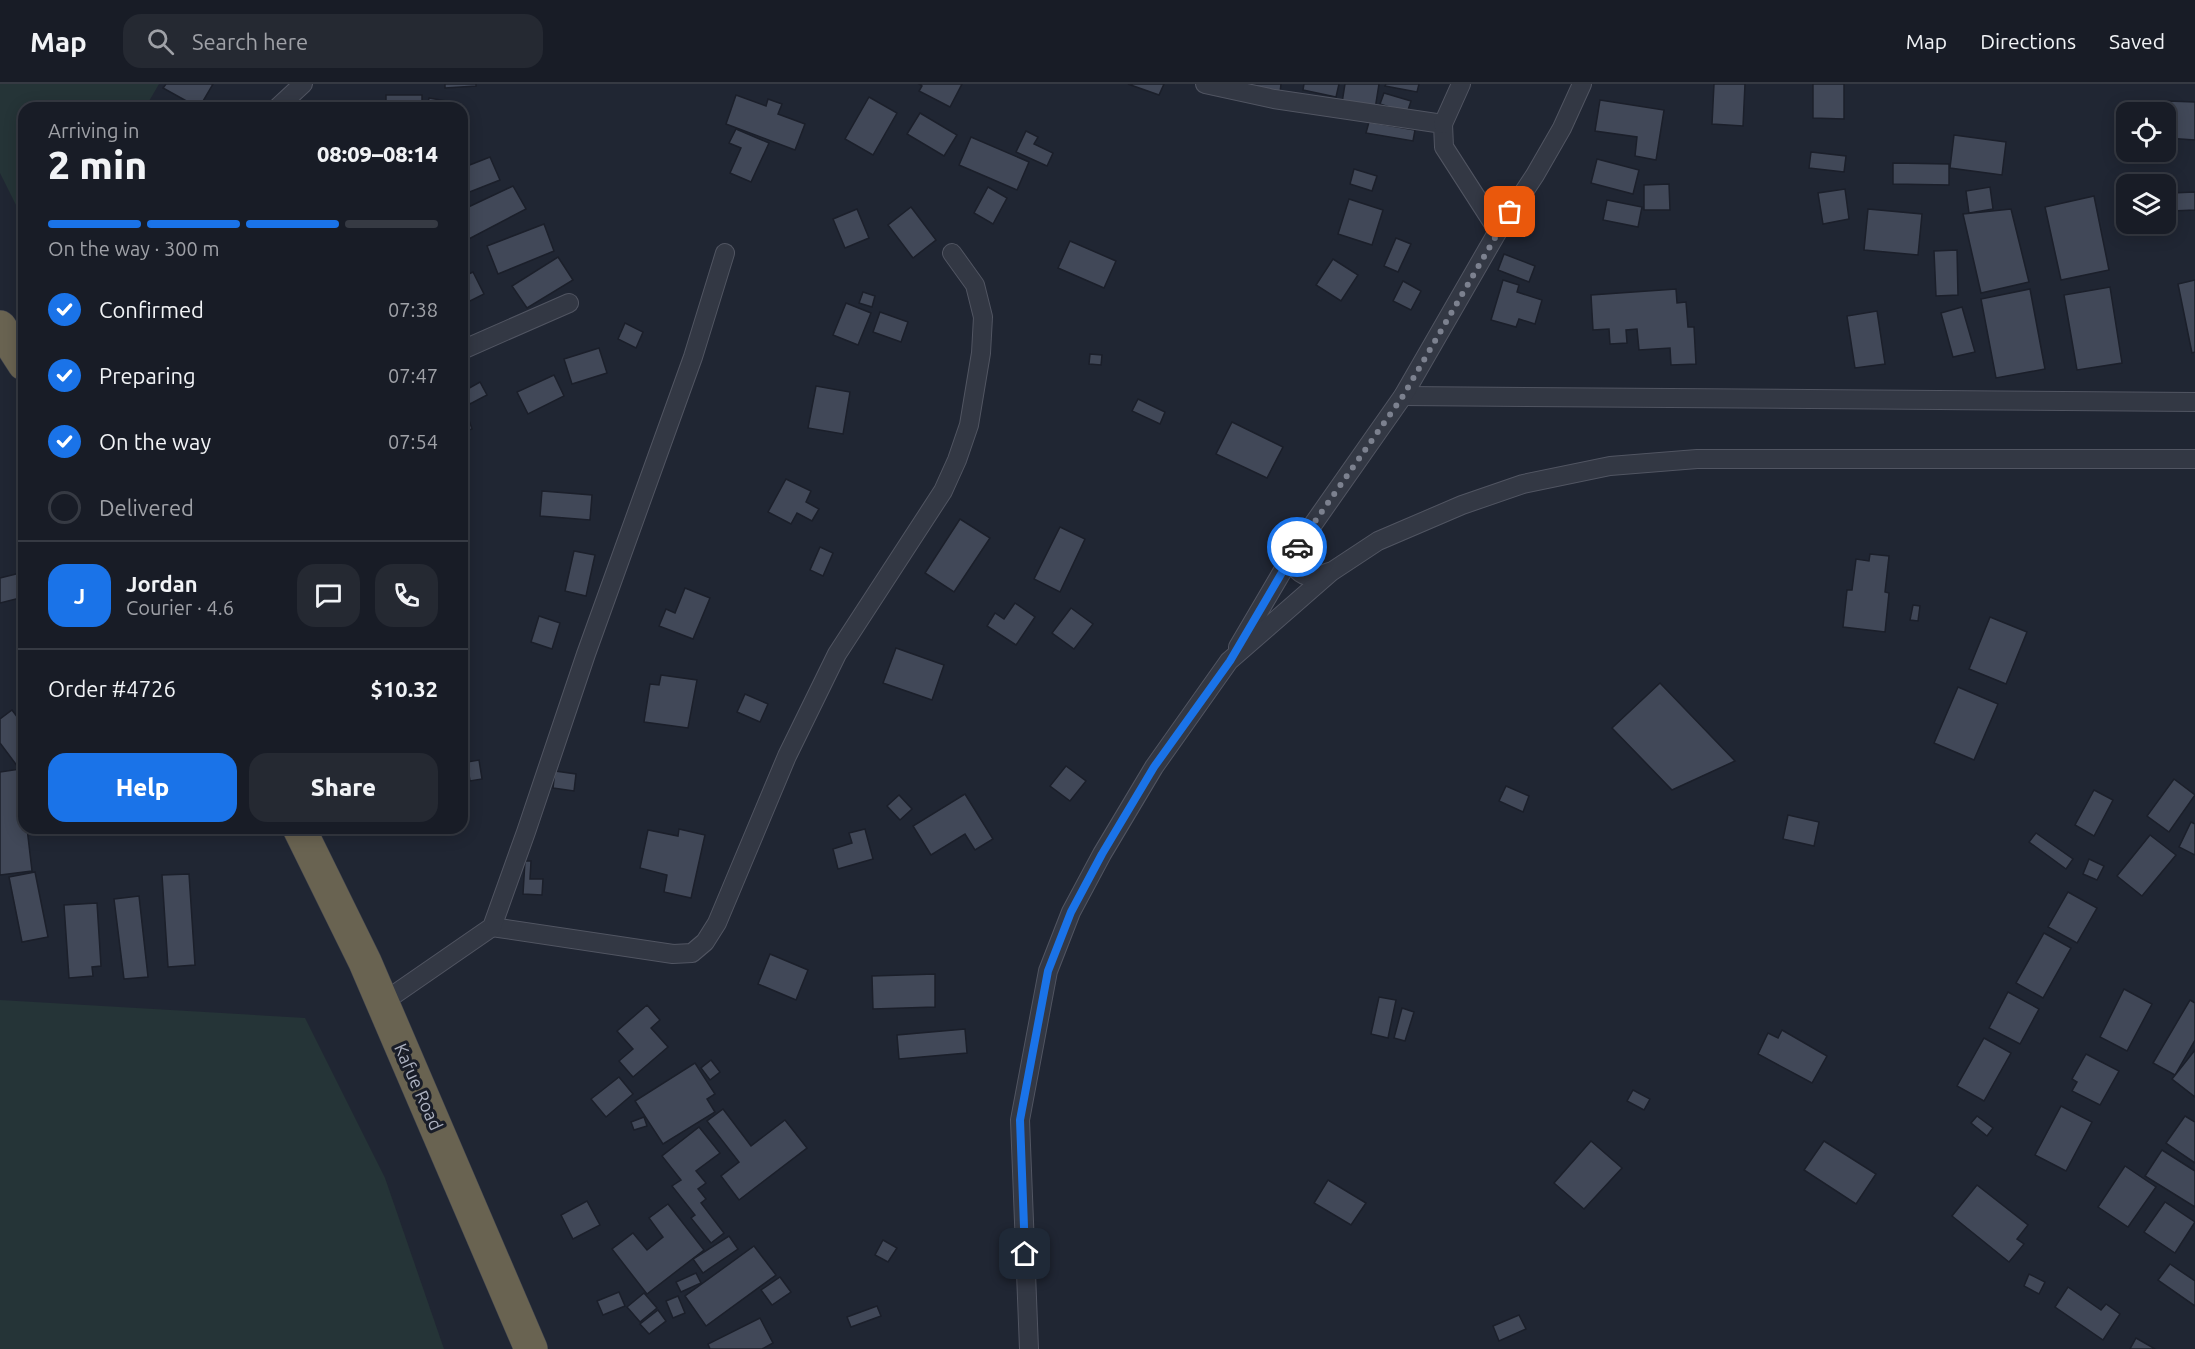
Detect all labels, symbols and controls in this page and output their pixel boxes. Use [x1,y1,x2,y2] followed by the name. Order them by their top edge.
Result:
[123,14,543,68] search box
[144,25,177,58] icon: search
[30,26,87,57] text: Map
[192,29,308,54] text: Search here
[1906,29,1947,53] text: Map
[1980,29,2076,53] text: Directions
[2109,29,2165,53] text: Saved
[2116,102,2176,234] map controls
[2116,102,2176,162] button: locate
[48,119,139,142] text: Arriving in
[317,141,438,166] text: 08:09–08:14
[48,143,147,186] text: 2 min
[2116,174,2176,234] button: layers
[1484,186,1535,237] pin
[1493,195,1526,228] icon: bag
[48,237,220,260] text: On the way · 300 m
[48,293,81,326] icon: check
[99,297,204,322] text: Confirmed
[388,298,438,321] text: 07:38
[48,359,81,392] icon: check
[99,363,196,388] text: Preparing
[388,364,438,387] text: 07:47
[48,425,81,458] icon: check
[99,429,211,454] text: On the way
[388,430,438,453] text: 07:54
[99,495,194,520] text: Delivered
[1267,517,1327,577] courier
[1281,531,1314,564] icon: car
[297,564,360,627] button: chat
[375,564,438,627] button: phone
[126,571,198,596] text: Jordan
[74,583,85,608] text: J
[126,596,234,619] text: Courier · 4.6
[48,676,176,701] text: Order #4726
[371,676,438,701] text: $10.32
[48,753,237,822] button: Help
[249,753,438,822] button: Share
[391,1040,447,1133] street label: Kafue Road
[999,1228,1050,1279] pin
[1008,1237,1041,1270] icon: home

